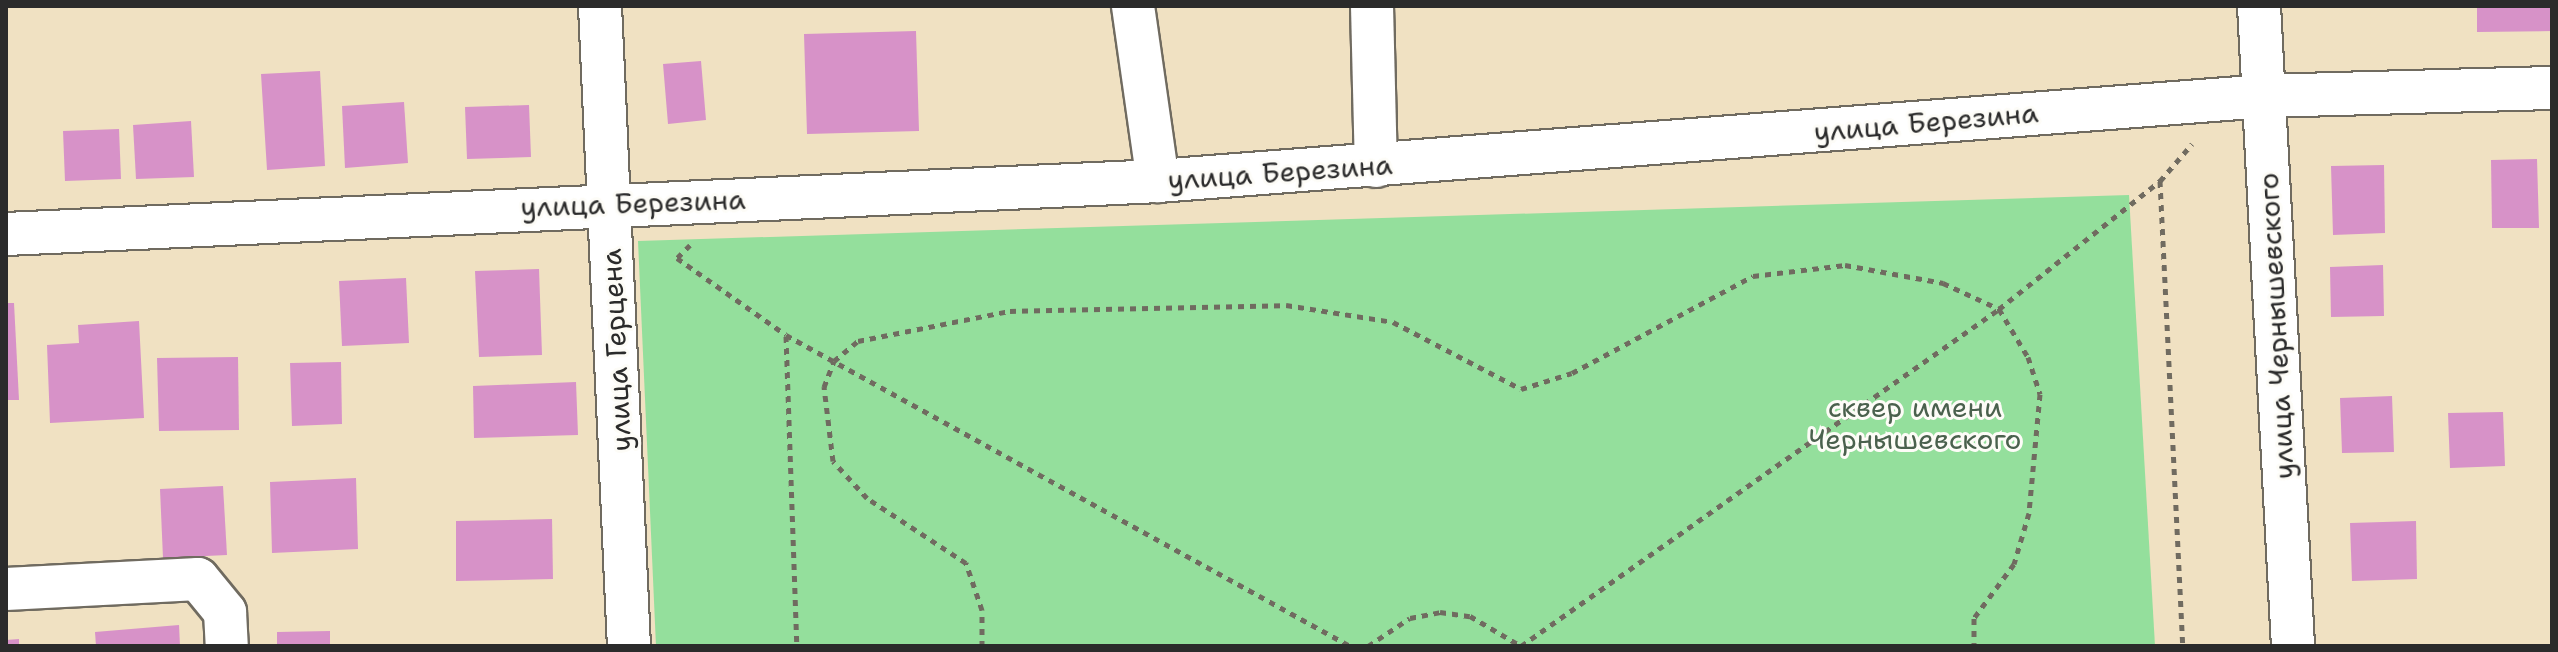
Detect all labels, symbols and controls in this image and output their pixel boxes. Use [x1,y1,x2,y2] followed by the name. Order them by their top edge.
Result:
[1812,95,2040,149] street label: улица Березина
[1167,147,1393,197] street label: улица Березина
[2251,172,2301,480] street label: улица Чернышевского
[520,182,746,224] street label: улица Березина
[594,248,638,452] street label: улица Герцена
[1808,390,2022,456] park label: сквер имени Чернышевского

